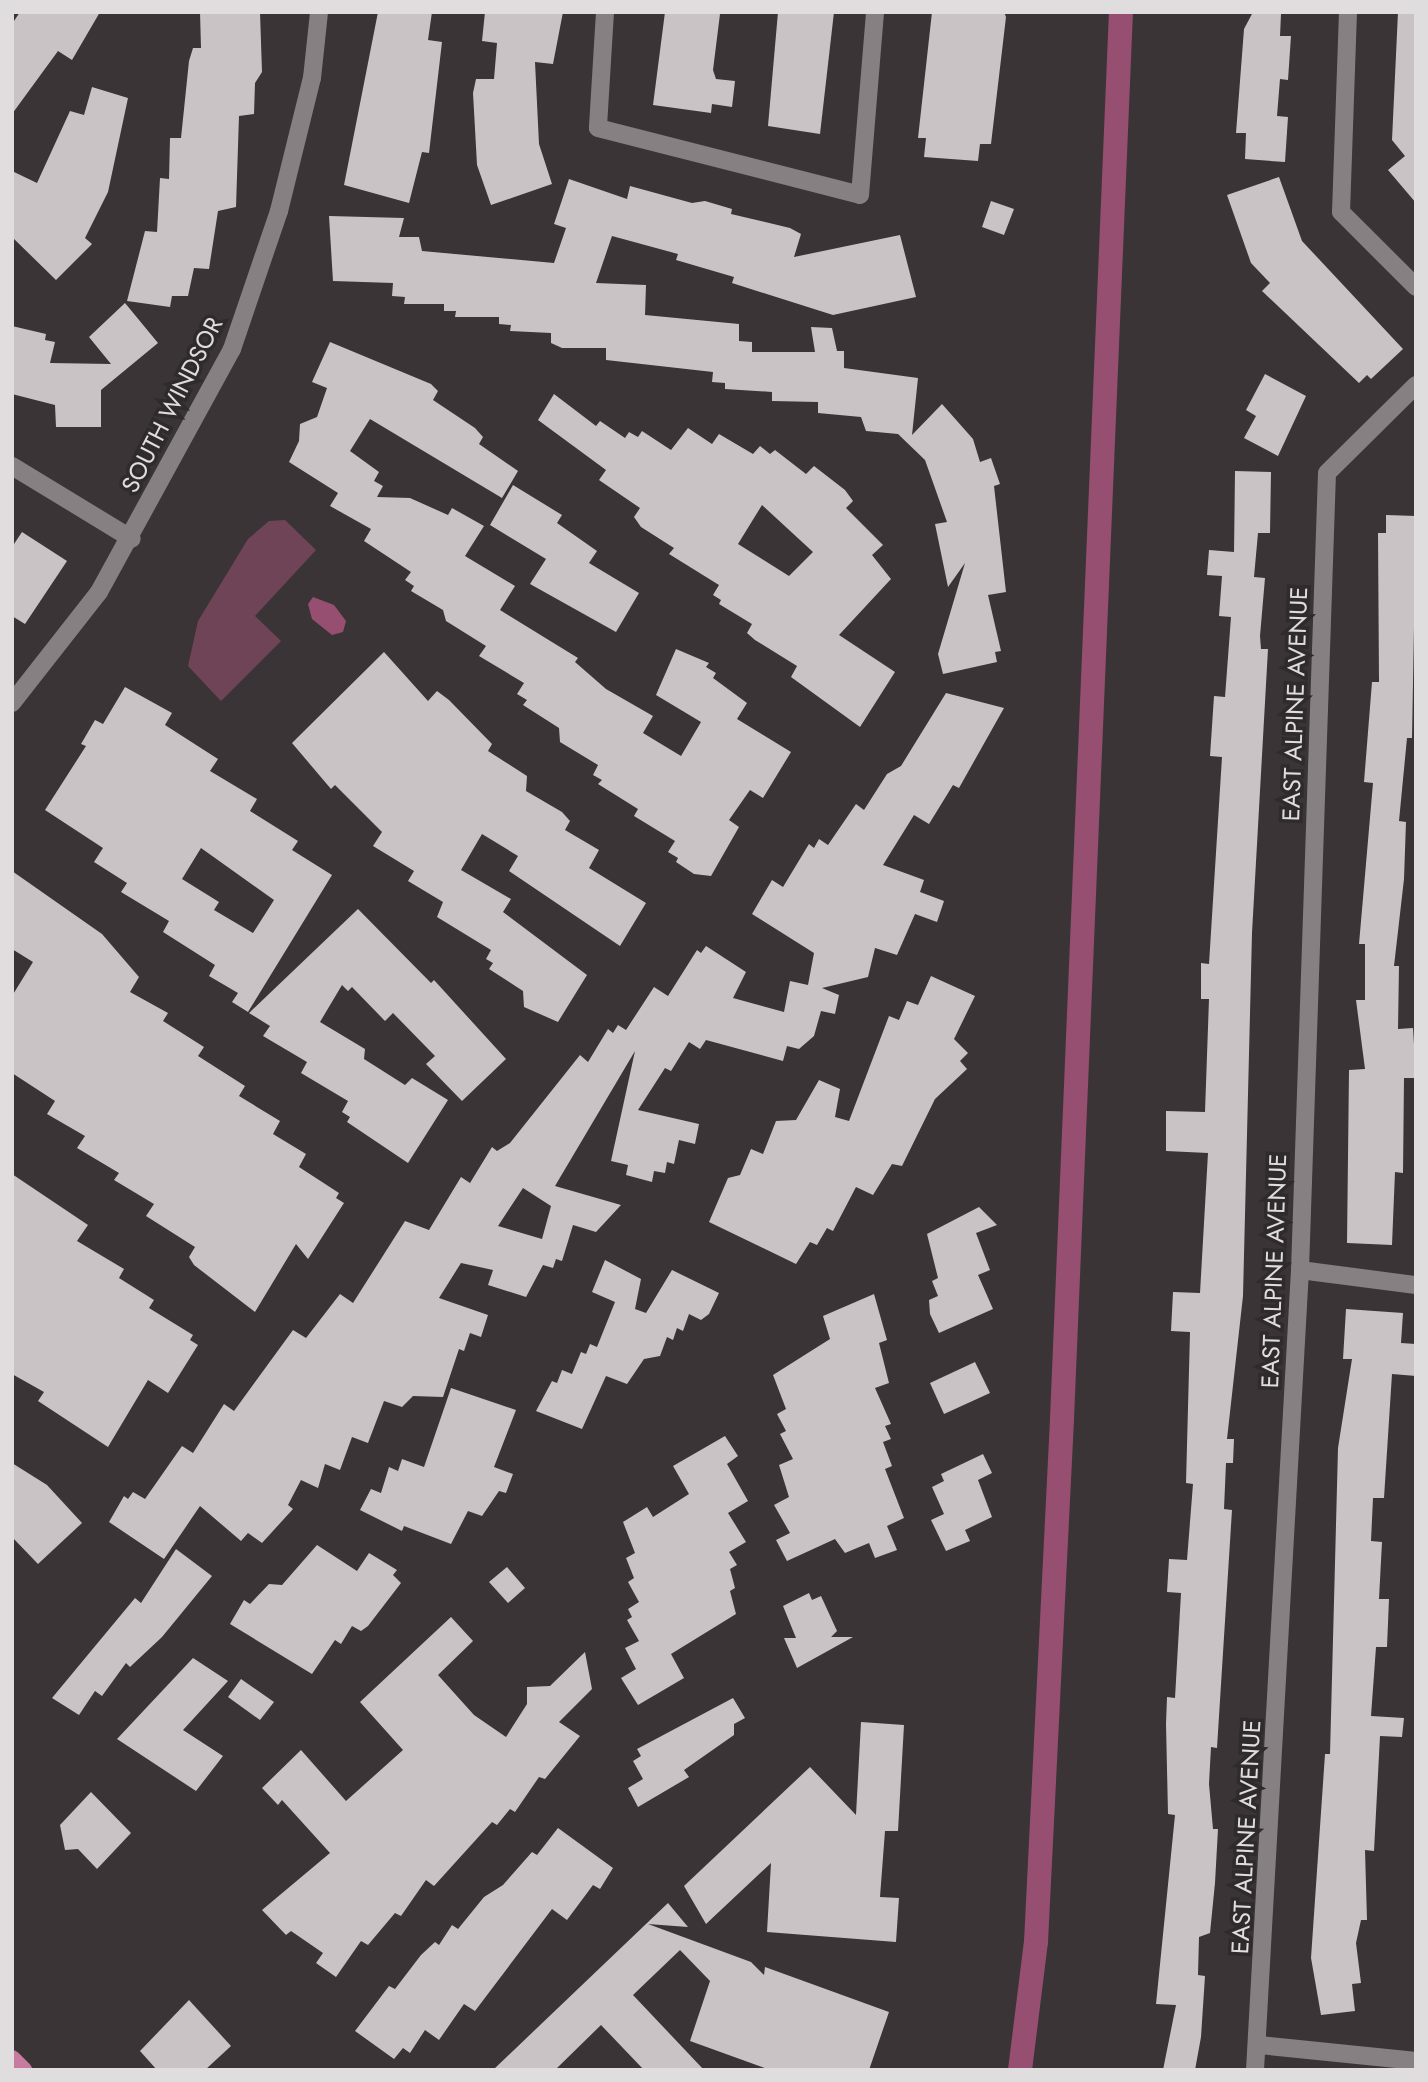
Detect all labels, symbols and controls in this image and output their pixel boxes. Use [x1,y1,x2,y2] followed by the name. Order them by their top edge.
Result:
[115,313,229,497] street label: SOUTH WINDSOR
[1277,586,1313,822] street label: EAST ALPINE AVENUE
[1256,1153,1292,1389] street label: EAST ALPINE AVENUE
[1225,1719,1267,1955] street label: EAST ALPINE AVENUE

